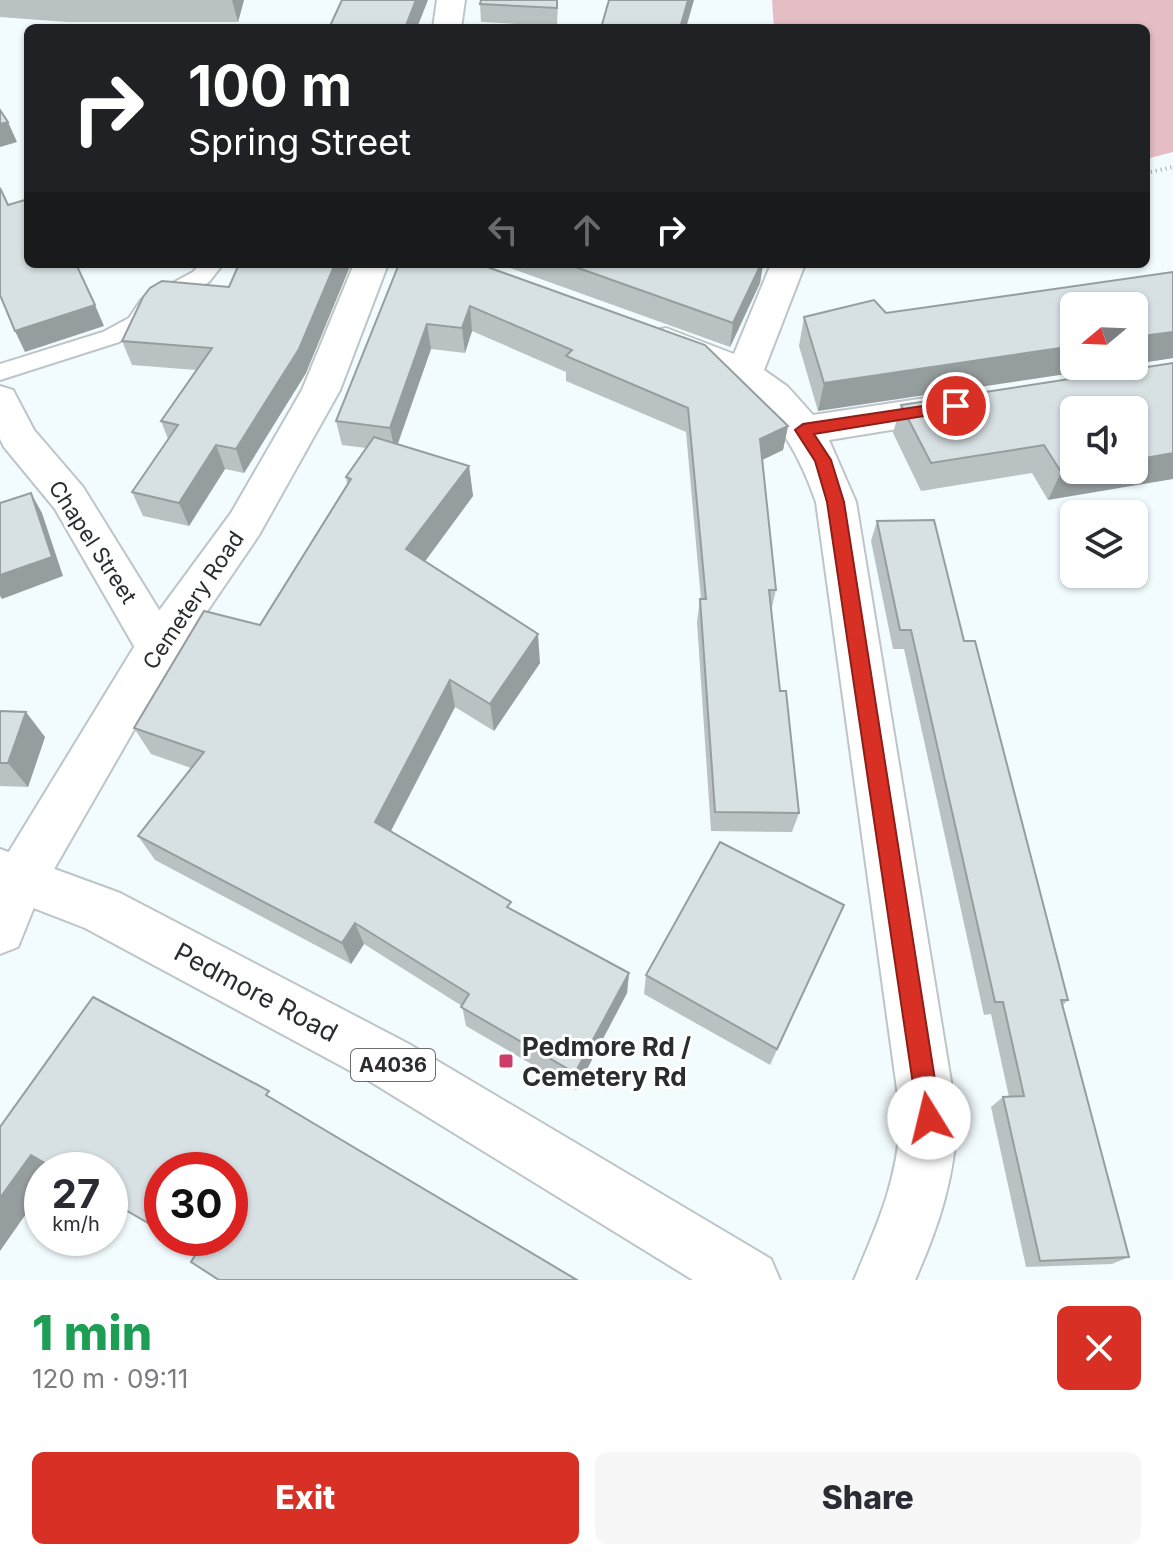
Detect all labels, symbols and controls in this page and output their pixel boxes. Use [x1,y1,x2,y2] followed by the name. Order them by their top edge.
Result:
[188,52,352,120] text: 100 m
[56,56,160,160] icon: right
[188,120,411,164] text: Spring Street
[481,208,525,252] icon: left
[565,208,609,252] icon: ahead
[649,208,693,252] icon: right
[1060,292,1148,380] north arrow
[1060,292,1148,588] map controls
[922,372,990,440] pin
[934,384,978,428] icon: arrive
[1060,396,1148,484] button: sound
[44,476,142,608] street label: Chapel Street
[1060,500,1148,588] button: layers
[137,526,249,674] street label: Cemetery Road
[169,936,343,1048] street label: Pedmore Road
[522,1031,691,1092] place label: Pedmore Rd / Cemetery Rd
[351,1049,435,1081] road number: A4036
[497,1052,515,1070] marker: Pedmore Rd / Cemetery Rd
[887,1076,971,1160] position arrow
[144,1152,248,1256] speed limit sign: 30
[52,1169,100,1218] text: 27
[52,1212,100,1236] text: km/h
[32,1303,152,1362] text: 1 min
[1057,1306,1141,1390] button: close
[32,1363,188,1394] text: 120 m · 09:11
[32,1452,579,1544] button: Exit
[595,1452,1141,1544] button: Share

